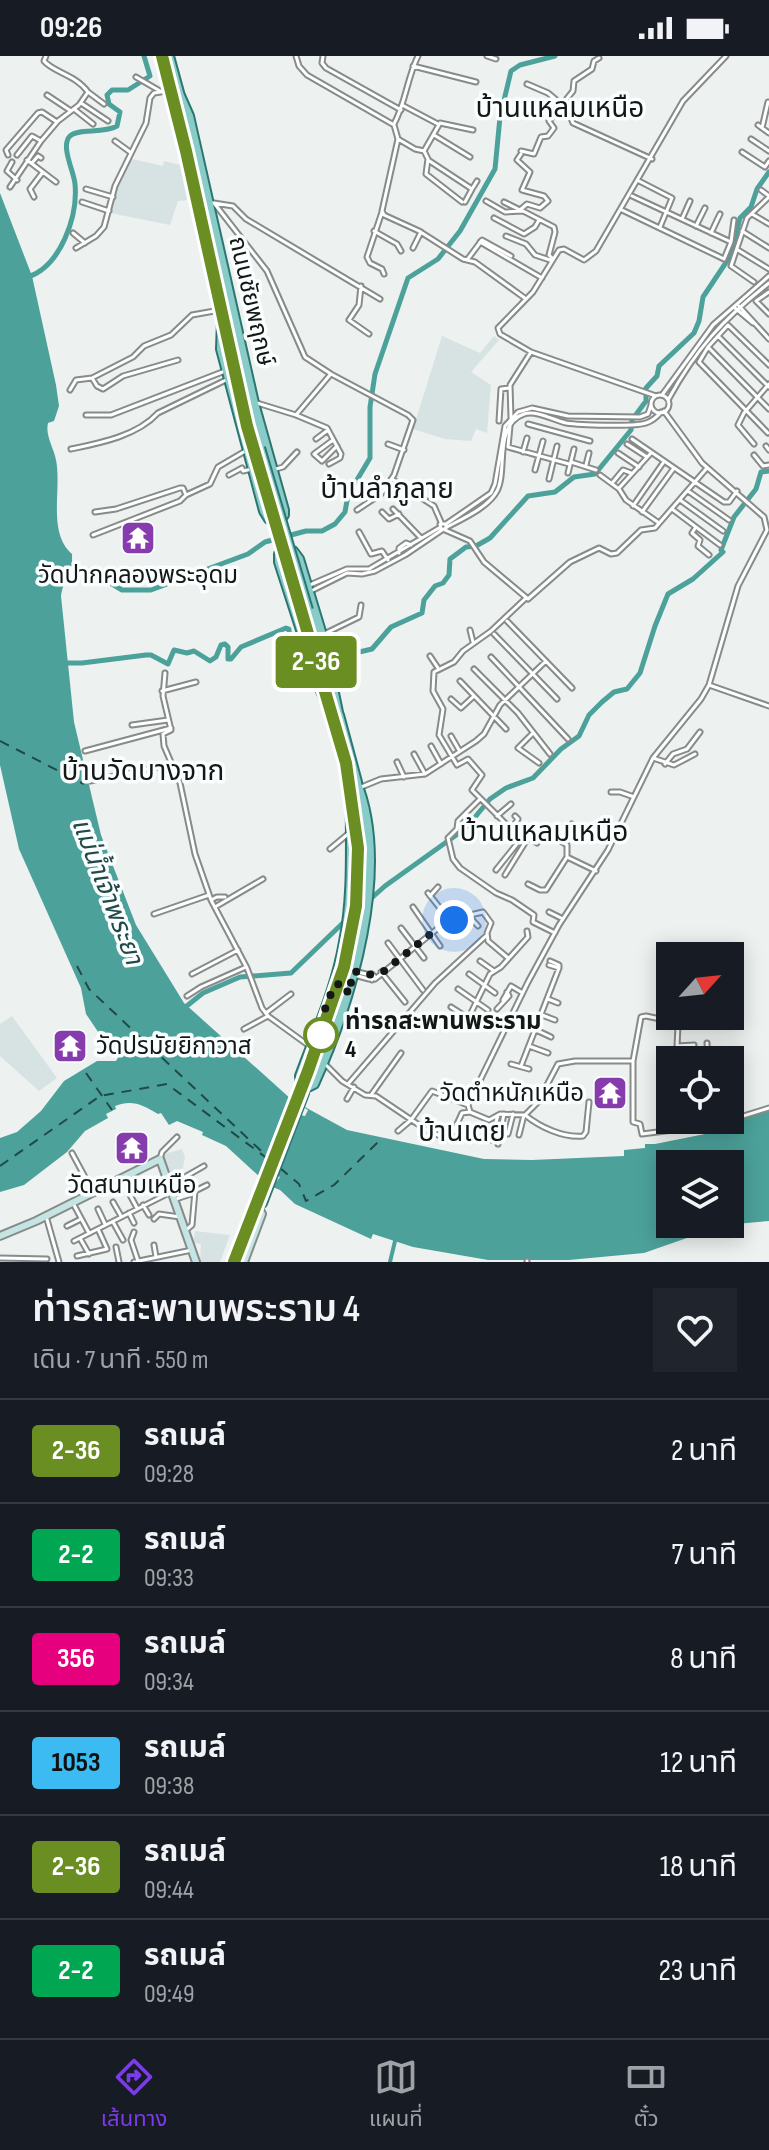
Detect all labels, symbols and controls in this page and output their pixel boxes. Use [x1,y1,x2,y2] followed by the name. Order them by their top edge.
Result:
[40,10,102,46] text: 09:26
[476,92,644,125] district label: บ้านแหลมเหนือ
[223,233,281,369] street label: ถนนชัยพฤกษ์
[320,473,454,506] district label: บ้านลำภูลาย
[119,519,157,557] temple icon: วัดปากคลองพระอุดม
[38,561,238,590] place label: วัดปากคลองพระอุดม
[260,636,372,688] line badge: 2-36
[292,645,340,678] text: 2-36
[62,755,224,788] district label: บ้านวัดบางจาก
[65,813,153,970] water label: แม่น้ำเจ้าพระยา
[460,816,628,849] district label: บ้านแหลมเหนือ
[434,900,474,940] your location
[656,942,744,1030] north arrow
[656,942,744,1238] map controls
[345,1007,542,1064] place label: ท่ารถสะพานพระราม 4
[304,1018,338,1052] marker: ท่ารถสะพานพระราม 4
[51,1027,89,1065] temple icon: วัดปรมัยยิกาวาส
[96,1032,252,1061] place label: วัดปรมัยยิกาวาส
[656,1046,744,1134] button: locate
[591,1074,629,1112] temple icon: วัดตำหนักเหนือ
[440,1079,584,1108] place label: วัดตำหนักเหนือ
[418,1116,506,1149] district label: บ้านเตย
[113,1129,151,1167] temple icon: วัดสนามเหนือ
[656,1150,744,1238] button: layers
[67,1171,197,1200] place label: วัดสนามเหนือ
[32,1287,360,1332] text: ท่ารถสะพานพระราม 4
[653,1288,737,1372] button: heart
[32,1345,208,1376] text: เดิน · 7 นาที · 550 m
[144,1418,226,1454] text: รถเมล์
[671,1433,737,1469] text: 2 นาที
[52,1434,100,1467] text: 2-36
[144,1459,194,1490] text: 09:28
[144,1522,226,1558] text: รถเมล์
[671,1537,737,1573] text: 7 นาที
[58,1538,94,1571] text: 2-2
[144,1563,194,1594] text: 09:33
[144,1626,226,1662] text: รถเมล์
[670,1641,737,1677] text: 8 นาที
[57,1642,95,1675] text: 356
[144,1667,194,1698] text: 09:34
[144,1730,226,1766] text: รถเมล์
[660,1745,737,1781] text: 12 นาที
[51,1746,101,1779] text: 1053
[144,1771,194,1802] text: 09:38
[144,1834,226,1870] text: รถเมล์
[660,1849,737,1885] text: 18 นาที
[52,1850,100,1883] text: 2-36
[144,1875,194,1906] text: 09:44
[144,1938,226,1974] text: รถเมล์
[658,1953,737,1989] text: 23 นาที
[58,1954,94,1987] text: 2-2
[144,1979,194,2010] text: 09:49
[101,2055,167,2136] tab: เส้นทาง
[369,2055,423,2136] tab: แผนที่
[624,2055,668,2136] tab: ตั๋ว

